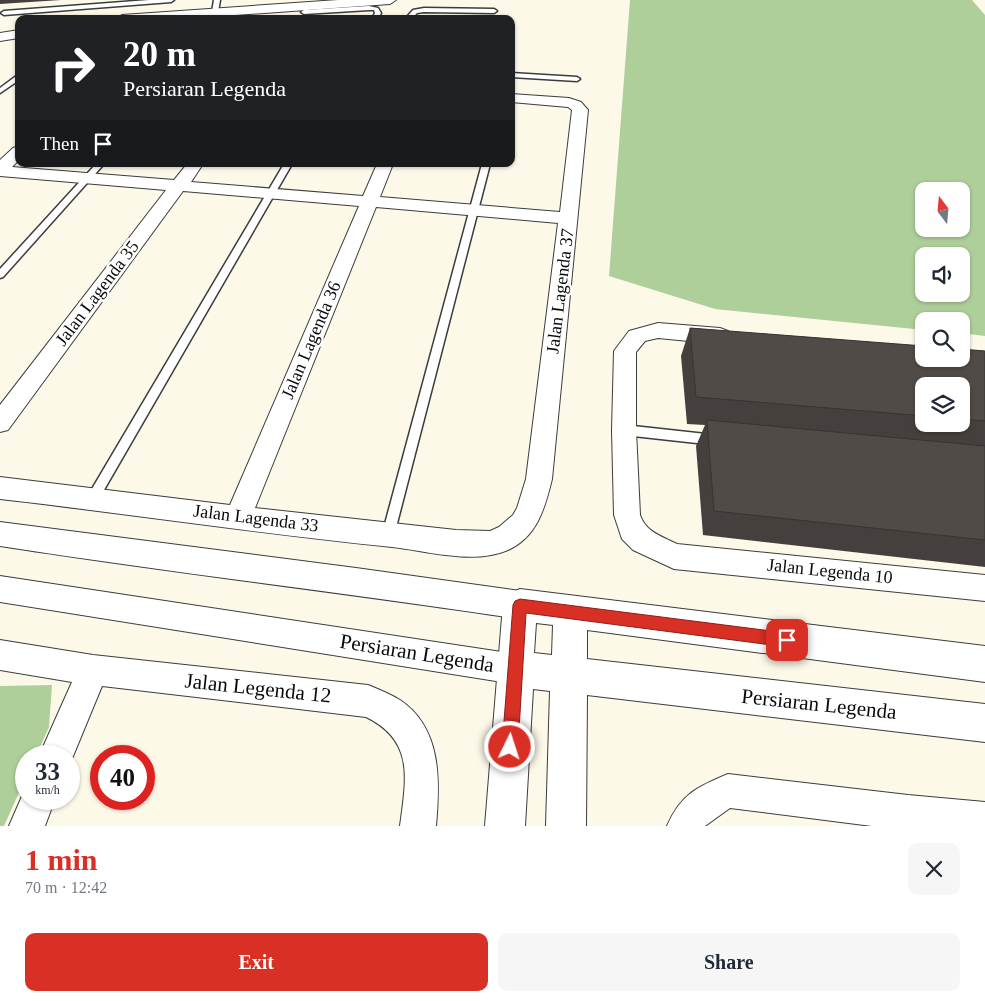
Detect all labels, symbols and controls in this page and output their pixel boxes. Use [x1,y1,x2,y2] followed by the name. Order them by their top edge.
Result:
[40,35,105,100] icon: right
[123,35,196,74] text: 20 m
[123,76,286,101] text: Persiaran Legenda
[89,130,117,158] icon: arrive
[40,133,79,154] text: Then
[915,182,970,238] north arrow
[915,182,970,432] map controls
[542,227,578,355] street label: Jalan Lagenda 37
[51,237,143,349] street label: Jalan Lagenda 35
[915,247,970,302] button: sound
[277,278,345,402] street label: Jalan Lagenda 36
[915,312,970,367] button: search
[915,377,970,432] button: layers
[192,500,320,536] street label: Jalan Lagenda 33
[766,554,894,588] street label: Jalan Legenda 10
[766,619,808,661] pin
[773,626,801,654] icon: arrive
[338,629,496,677] street label: Persiaran Legenda
[184,668,332,708] street label: Jalan Legenda 12
[740,684,898,724] street label: Persiaran Legenda
[483,720,535,772] position arrow
[90,745,155,810] speed limit sign: 40
[35,758,60,785] text: 33
[35,783,60,797] text: km/h
[25,843,98,876] text: 1 min
[908,843,960,895] button: close
[25,879,107,896] text: 70 m · 12:42
[25,933,488,991] button: Exit
[498,933,960,991] button: Share

